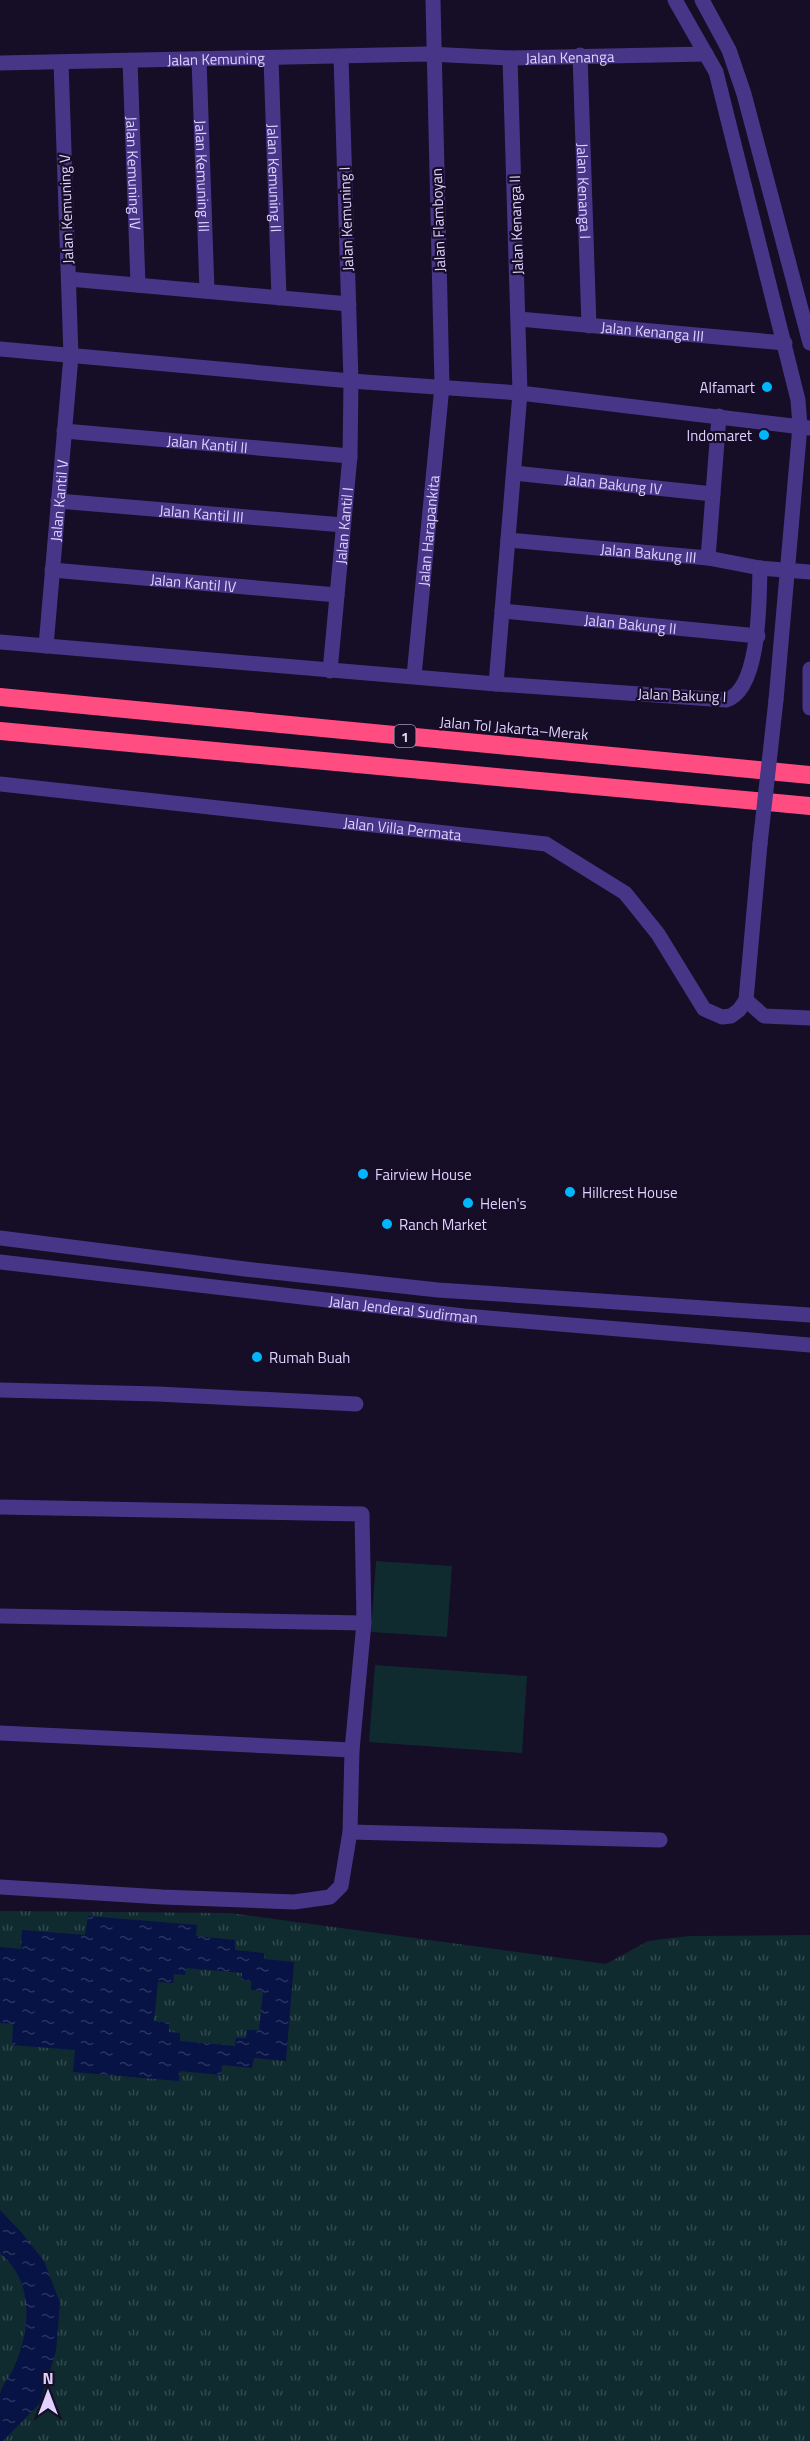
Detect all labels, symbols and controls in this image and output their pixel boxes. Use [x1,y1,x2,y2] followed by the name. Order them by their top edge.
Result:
[525,44,615,69] street label: Jalan Kenanga
[167,46,265,71] street label: Jalan Kemuning
[120,116,148,230] street label: Jalan Kemuning IV
[190,119,216,232] street label: Jalan Kemuning III
[262,123,288,233] street label: Jalan Kemuning II
[571,143,598,239] street label: Jalan Kenanga I
[53,154,79,264] street label: Jalan Kemuning V
[333,166,359,272] street label: Jalan Kemuning I
[425,168,451,272] street label: Jalan Flamboyan
[503,175,529,275] street label: Jalan Kenanga II
[600,315,705,347] street label: Jalan Kenanga III
[700,376,756,399] place label: Alfamart
[760,380,774,394] marker: Alfamart
[687,424,753,447] place label: Indomaret
[757,428,771,442] marker: Indomaret
[166,429,249,459] street label: Jalan Kantil II
[44,458,74,543] street label: Jalan Kantil V
[564,467,663,500] street label: Jalan Bakung IV
[411,474,445,587] street label: Jalan Harapankita
[328,486,359,565] street label: Jalan Kantil I
[158,498,245,528] street label: Jalan Kantil III
[599,537,697,568] street label: Jalan Bakung III
[150,567,238,598] street label: Jalan Kantil IV
[583,608,678,639] street label: Jalan Bakung II
[637,682,727,708] street label: Jalan Bakung I
[439,710,589,746] street label: Jalan Tol Jakarta–Merak
[394,725,416,747] road number: 1
[342,810,463,846] street label: Jalan Villa Permata
[375,1163,472,1186] place label: Fairview House
[356,1167,370,1181] marker: Fairview House
[582,1181,678,1204] place label: Hillcrest House
[563,1185,577,1199] marker: Hillcrest House
[480,1192,527,1215] place label: Helen's
[461,1196,475,1210] marker: Helen's
[399,1213,488,1236] place label: Ranch Market
[380,1217,394,1231] marker: Ranch Market
[328,1289,479,1329] street label: Jalan Jenderal Sudirman
[269,1346,350,1369] place label: Rumah Buah
[250,1350,264,1364] marker: Rumah Buah
[18,2363,78,2423] north arrow
[42,2366,54,2390] text: N

